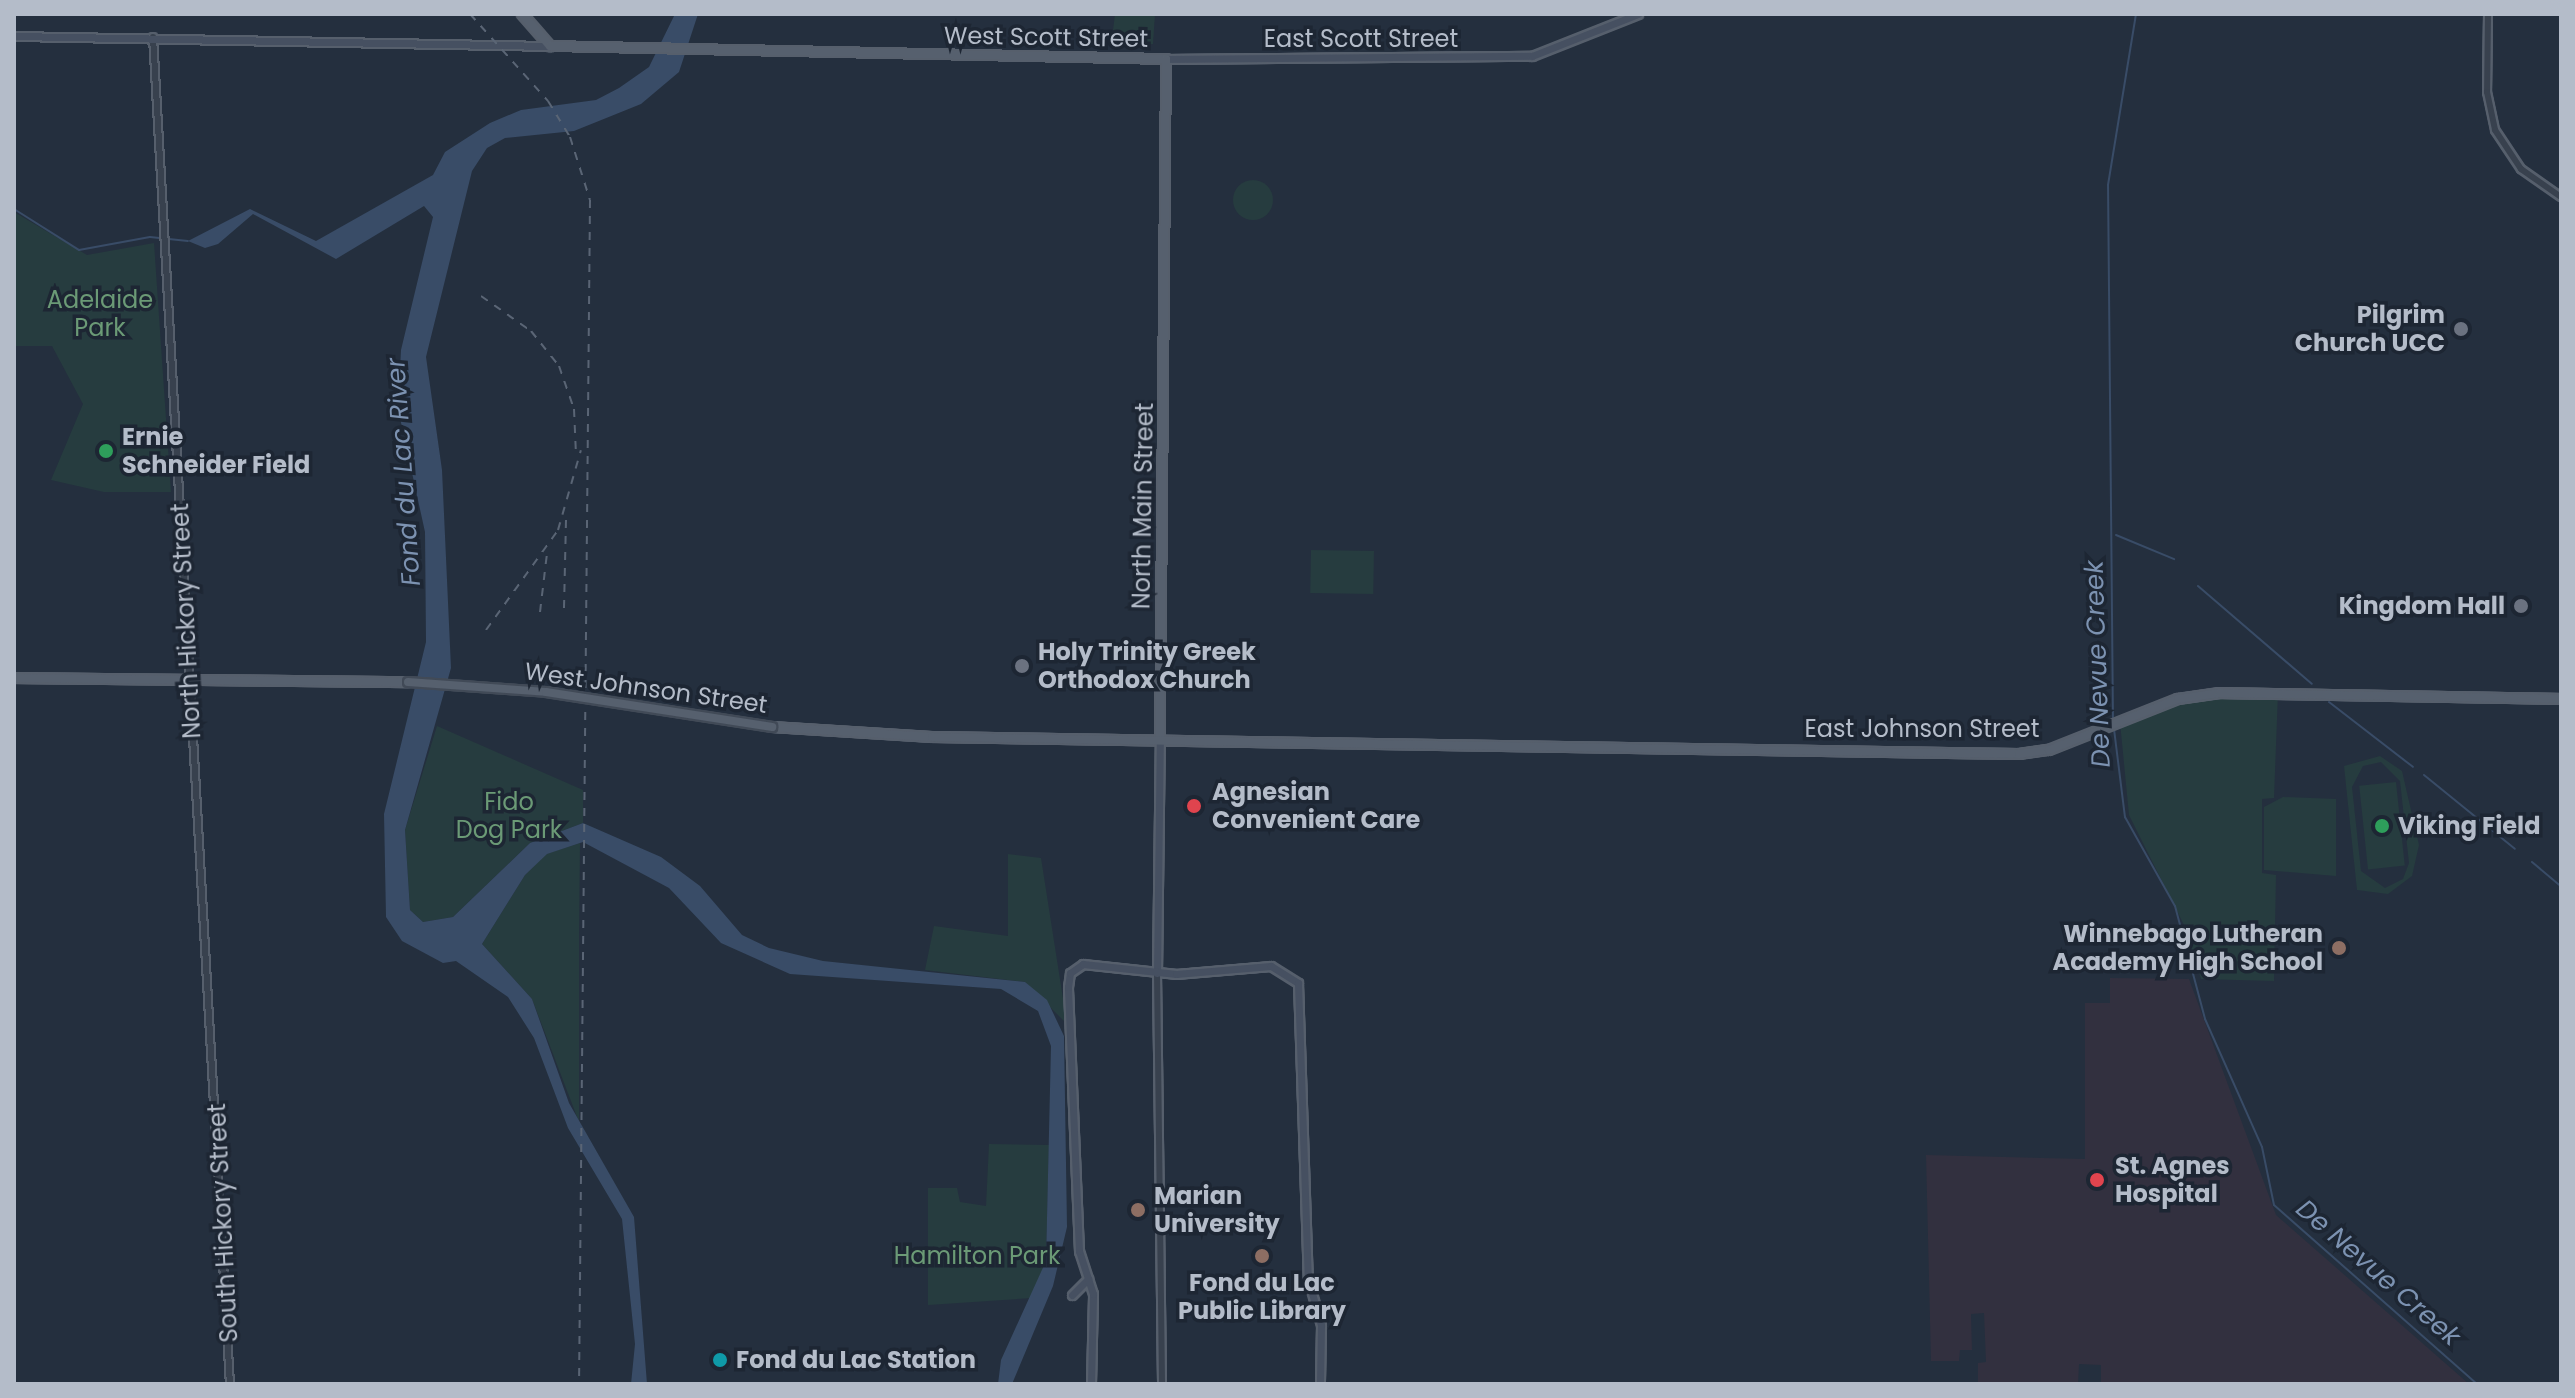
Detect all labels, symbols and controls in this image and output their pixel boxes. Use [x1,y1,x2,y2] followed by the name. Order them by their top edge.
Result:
[944,21,1148,53] street label: West Scott Street
[1264,25,1458,53] street label: East Scott Street
[47,286,153,342] park label: Adelaide Park
[2295,301,2445,357] place label: Pilgrim Church UCC
[2452,320,2470,338] marker: Pilgrim Church UCC
[380,357,428,587] water label: Fond du Lac River
[1127,403,1159,609] street label: North Main Street
[122,423,310,479] place label: Ernie Schneider Field
[97,442,115,460] marker: Ernie Schneider Field
[165,503,207,739] street label: North Hickory Street
[2079,560,2117,768] water label: De Nevue Creek
[2339,592,2505,620] place label: Kingdom Hall
[2512,597,2530,615] marker: Kingdom Hall
[1038,638,1256,694] place label: Holy Trinity Greek Orthodox Church
[523,657,769,719] street label: West Johnson Street
[1013,657,1031,675] marker: Holy Trinity Greek Orthodox Church
[1805,715,2039,743] street label: East Johnson Street
[1212,778,1420,834] place label: Agnesian Convenient Care
[456,788,562,844] park label: Fido Dog Park
[1183,795,1205,817] marker: Agnesian Convenient Care
[2398,812,2540,840] place label: Viking Field
[2373,817,2391,835] marker: Viking Field
[2052,920,2323,976] place label: Winnebago Lutheran Academy High School
[2330,939,2348,957] marker: Winnebago Lutheran Academy High School
[202,1103,244,1343] street label: South Hickory Street
[2115,1152,2230,1208] place label: St. Agnes Hospital
[2086,1169,2108,1191] marker: St. Agnes Hospital
[1154,1182,1280,1238] place label: Marian University
[2290,1193,2466,1353] water label: De Nevue Creek
[1129,1201,1147,1219] marker: Marian University
[894,1242,1060,1270] park label: Hamilton Park
[1253,1247,1271,1265] marker: Fond du Lac Public Library
[1178,1269,1346,1325] place label: Fond du Lac Public Library
[736,1346,976,1374] place label: Fond du Lac Station
[711,1351,729,1369] marker: Fond du Lac Station

